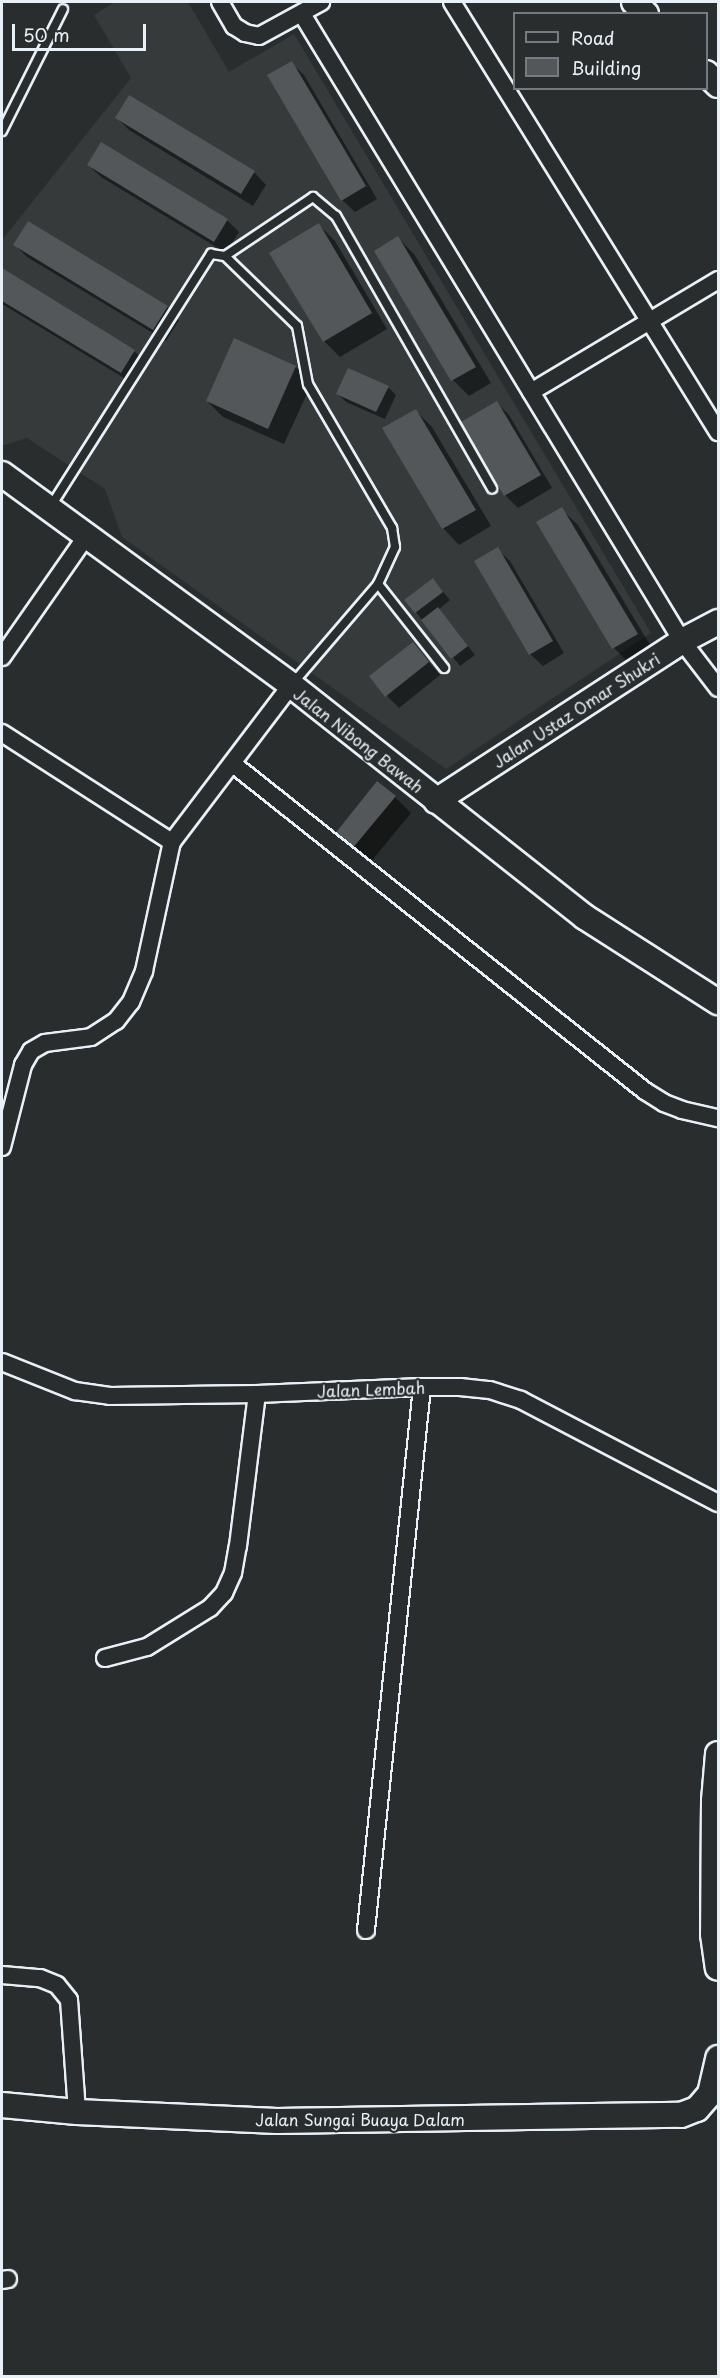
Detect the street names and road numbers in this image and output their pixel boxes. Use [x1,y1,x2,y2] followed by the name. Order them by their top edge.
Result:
[488,648,664,772] street label: Jalan Ustaz Omar Shukri
[290,683,428,797] street label: Jalan Nibong Bawah
[317,1378,425,1400] street label: Jalan Lembah
[254,2109,466,2129] street label: Jalan Sungai Buaya Dalam

